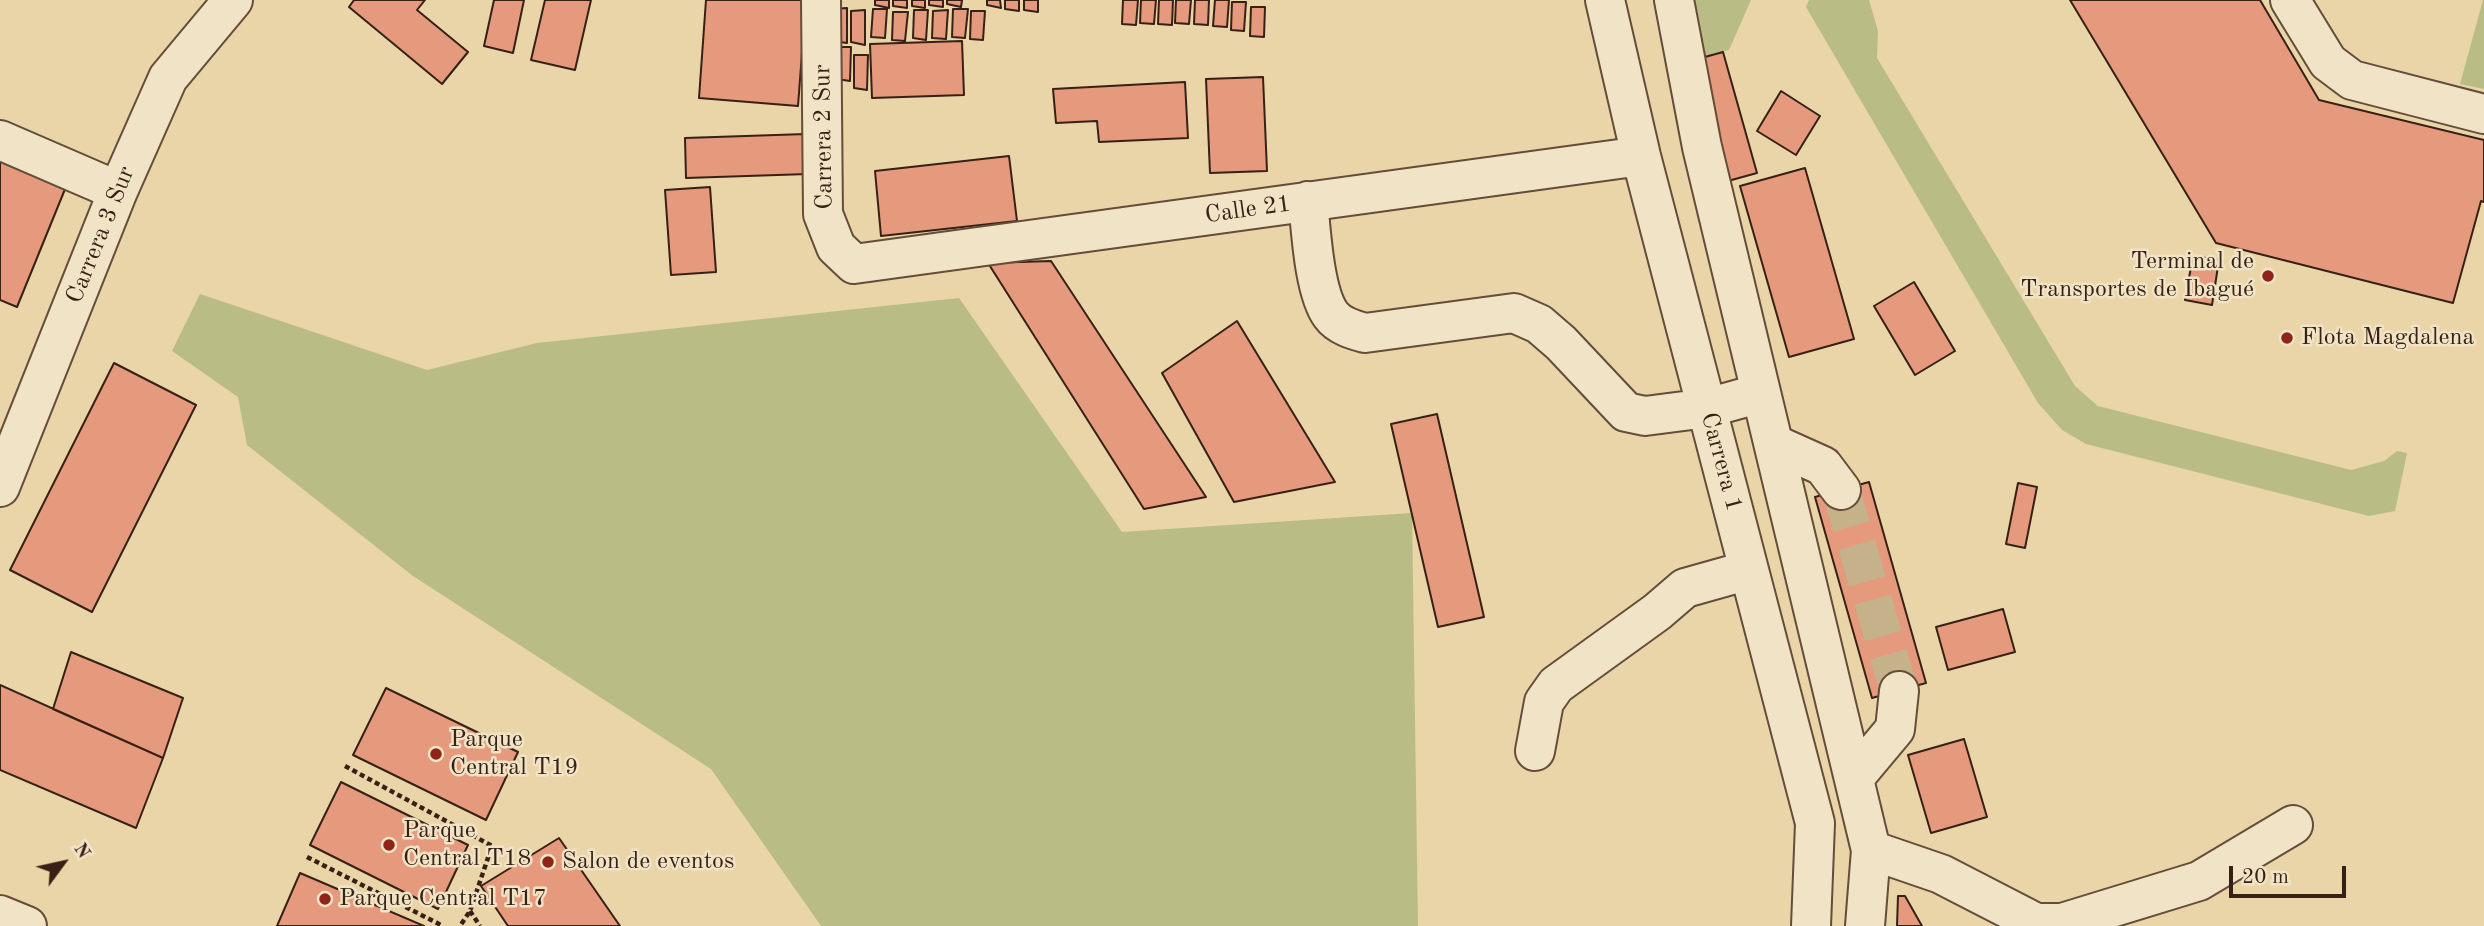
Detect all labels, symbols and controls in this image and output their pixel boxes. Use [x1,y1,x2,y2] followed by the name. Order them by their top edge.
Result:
[808,64,840,210] street label: Carrera 2 Sur
[60,162,142,308] street label: Carrera 3 Sur
[1203,190,1293,230] street label: Calle 21
[2020,248,2254,304] place label: Terminal de Transportes de Ibagué
[2260,268,2276,284] marker: Terminal de Transportes de Ibagué
[2301,324,2474,352] place label: Flota Magdalena
[2279,330,2295,346] marker: Flota Magdalena
[1694,409,1748,515] street label: Carrera 1
[450,726,578,782] place label: Parque Central T19
[428,746,444,762] marker: Parque Central T19
[403,817,531,873] place label: Parque Central T18
[28,828,98,898] north arrow
[381,837,397,853] marker: Parque Central T18
[69,840,93,863] text: N
[562,848,734,876] place label: Salon de eventos
[2232,852,2349,896] scale bar
[540,854,556,870] marker: Salon de eventos
[2242,867,2289,888] text: 20 m
[339,885,547,913] place label: Parque Central T17
[317,891,333,907] marker: Parque Central T17

